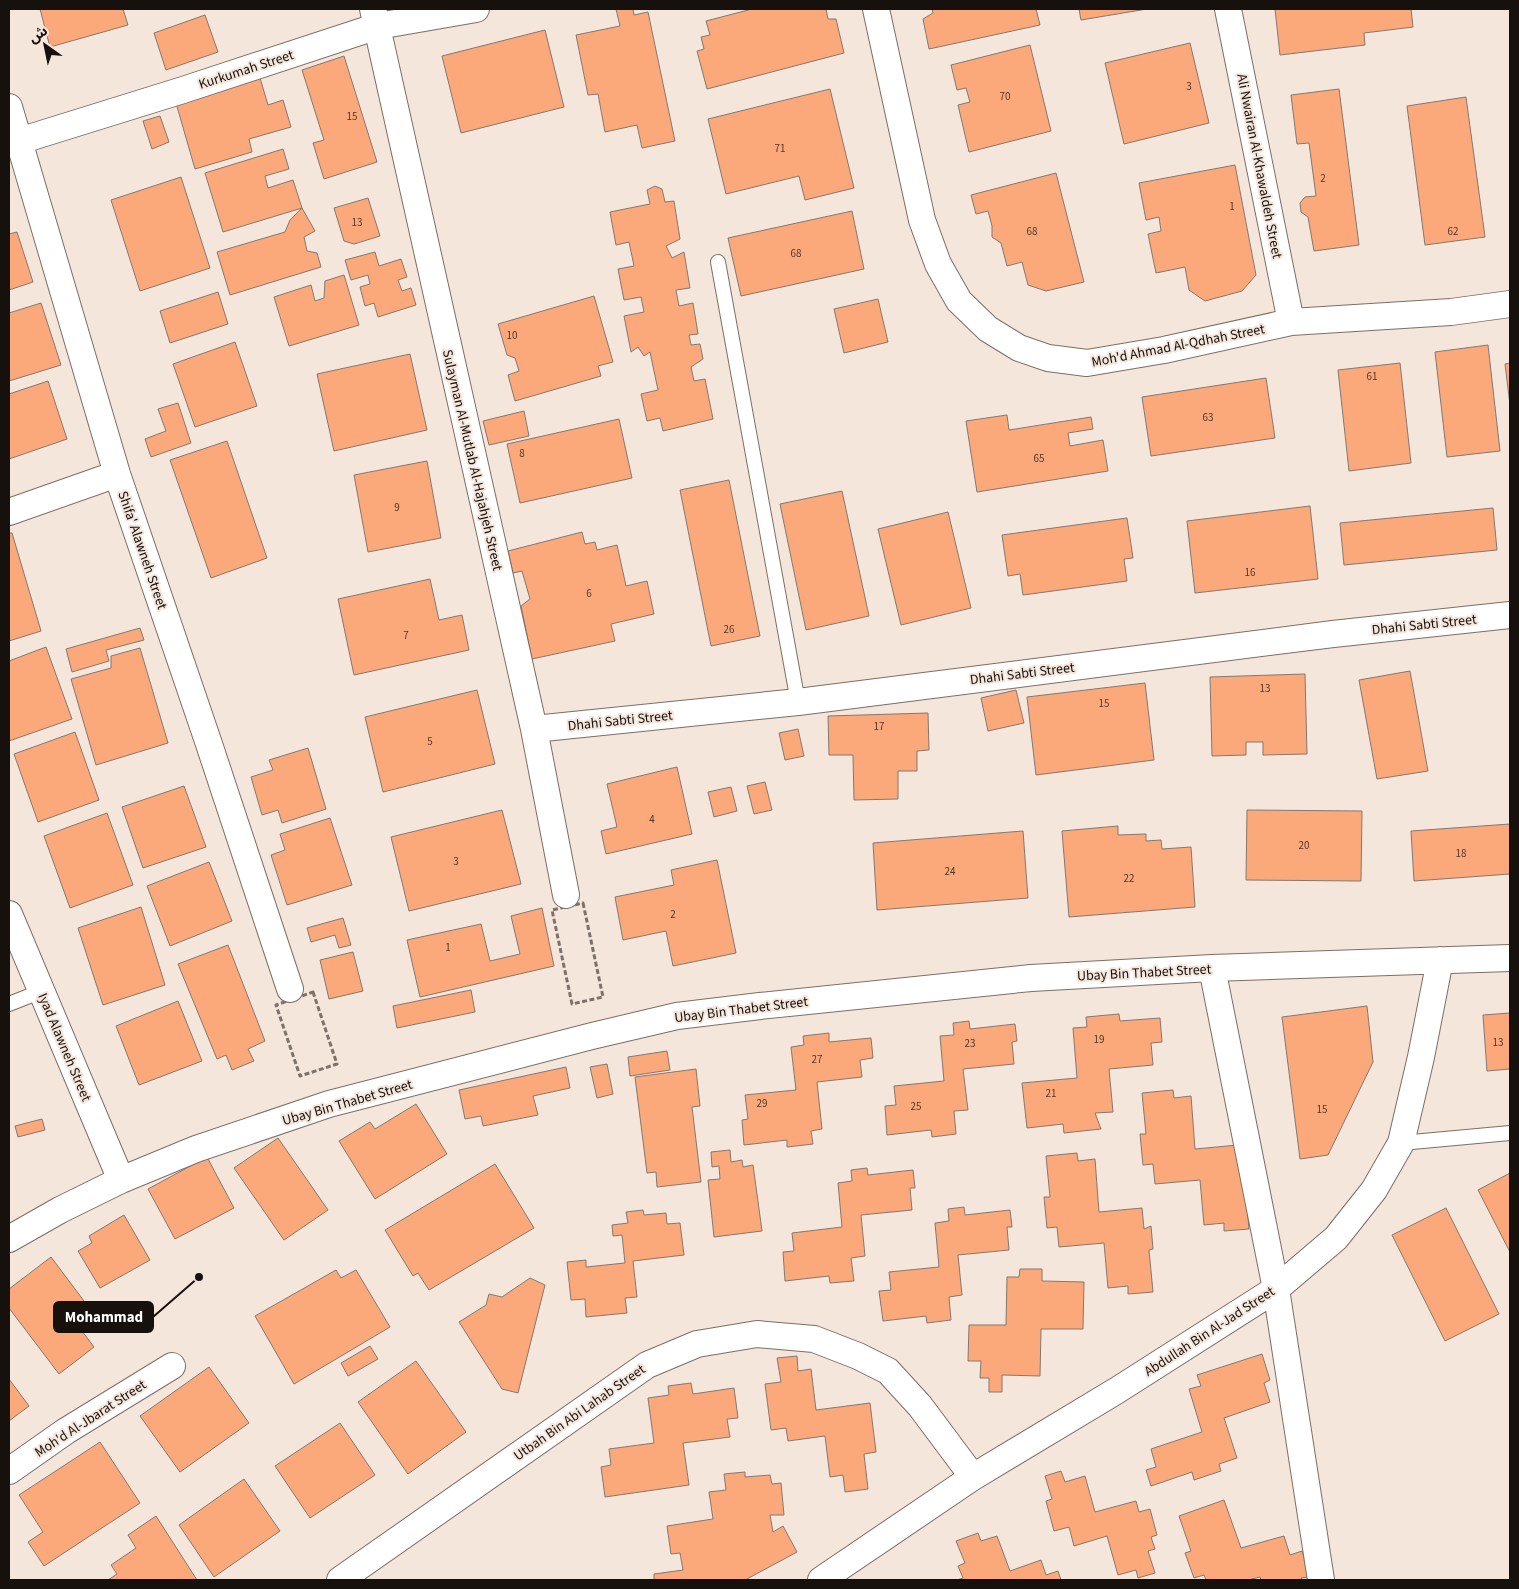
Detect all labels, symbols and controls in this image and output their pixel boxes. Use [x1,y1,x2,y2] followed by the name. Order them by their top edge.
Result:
[20,20,70,70] north arrow
[25,21,52,49] text: ش
[196,45,297,95] street label: Kurkumah Street
[1231,72,1287,261] street label: Ali Nwairan Al-Khawaldeh Street
[1186,79,1192,94] house number: 3
[1000,89,1010,104] house number: 70
[347,109,357,124] house number: 15
[775,141,785,156] house number: 71
[1320,171,1326,186] house number: 2
[1229,199,1235,214] house number: 1
[352,215,362,230] house number: 13
[1027,224,1038,239] house number: 68
[1448,224,1458,239] house number: 62
[791,246,802,261] house number: 68
[1090,319,1267,373] street label: Moh'd Ahmad Al-Qdhah Street
[507,328,517,343] house number: 10
[437,348,507,573] street label: Sulayman Al-Mutlab Al-Hajahjeh Street
[1367,369,1377,384] house number: 61
[1203,410,1213,425] house number: 63
[519,446,525,461] house number: 8
[1034,451,1044,466] house number: 65
[112,488,172,612] street label: Shifa' Alawneh Street
[394,500,400,515] house number: 9
[1245,565,1256,580] house number: 16
[586,586,592,601] house number: 6
[1371,610,1478,640] street label: Dhahi Sabti Street
[724,622,735,637] house number: 26
[403,628,409,643] house number: 7
[969,658,1076,690] street label: Dhahi Sabti Street
[1260,681,1270,696] house number: 13
[1099,696,1109,711] house number: 15
[567,706,674,736] street label: Dhahi Sabti Street
[874,719,884,734] house number: 17
[427,734,433,749] house number: 5
[649,812,655,827] house number: 4
[1299,838,1309,853] house number: 20
[1456,846,1467,861] house number: 18
[453,854,459,869] house number: 3
[945,864,956,879] house number: 24
[1124,871,1134,886] house number: 22
[670,907,676,922] house number: 2
[445,940,451,955] house number: 1
[1076,959,1212,987] street label: Ubay Bin Thabet Street
[32,990,96,1105] street label: Iyad Alawneh Street
[673,992,809,1028] street label: Ubay Bin Thabet Street
[1094,1032,1104,1047] house number: 19
[1493,1035,1503,1050] house number: 13
[965,1036,975,1051] house number: 23
[812,1052,822,1067] house number: 27
[280,1075,415,1131] street label: Ubay Bin Thabet Street
[1046,1086,1056,1101] house number: 21
[757,1096,767,1111] house number: 29
[911,1099,921,1114] house number: 25
[1317,1102,1327,1117] house number: 15
[1140,1282,1279,1382] street label: Abdullah Bin Al-Jad Street
[54,1302,153,1332] callout: Mohammad
[65,1307,143,1328] text: Mohammad
[510,1360,650,1466] street label: Utbah Bin Abi Lahab Street
[31,1375,151,1463] street label: Moh'd Al-Jbarat Street

